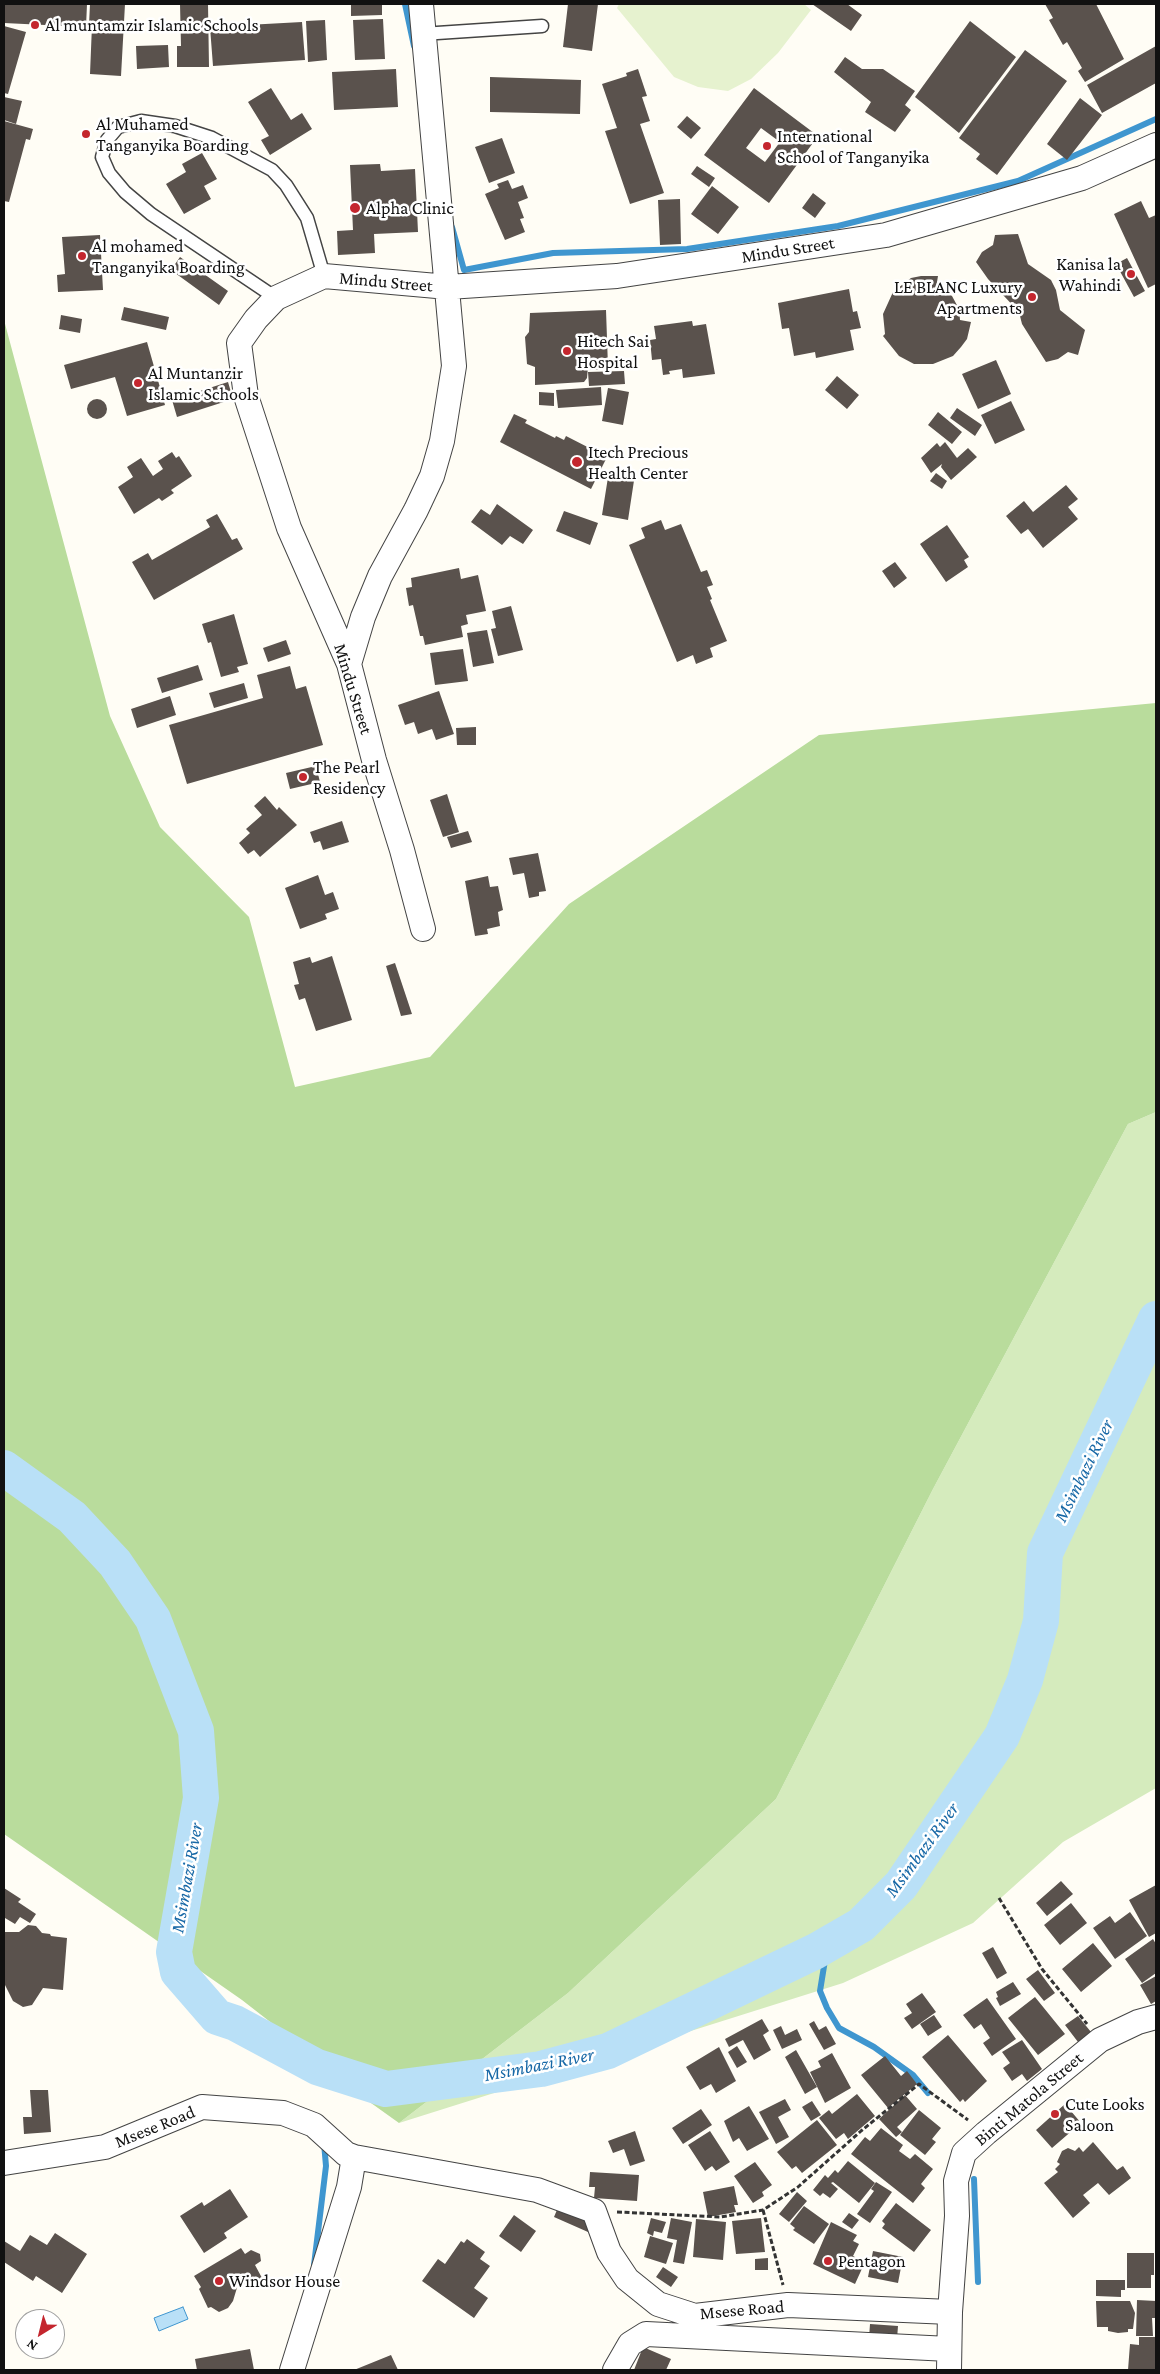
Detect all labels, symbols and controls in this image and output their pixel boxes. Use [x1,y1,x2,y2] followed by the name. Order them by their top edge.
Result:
[45,14,259,36] place label: Al muntamzir Islamic Schools
[29,19,41,31] marker: Al muntamzir Islamic Schools
[96,113,249,156] place label: Al Muhamed Tanganyika Boarding
[777,125,930,168] place label: International School of Tanganyika
[80,128,92,140] marker: Al Muhamed Tanganyika Boarding
[761,140,773,152] marker: International School of Tanganyika
[366,197,454,219] place label: Alpha Clinic
[348,201,362,215] marker: Alpha Clinic
[740,232,836,268] street label: Mindu Street
[92,235,245,278] place label: Al mohamed Tanganyika Boarding
[76,250,88,262] marker: Al mohamed Tanganyika Boarding
[1056,253,1121,296] place label: Kanisa la Wahindi
[338,267,434,297] street label: Mindu Street
[1125,268,1137,280] marker: Kanisa la Wahindi
[894,276,1022,318] place label: LE BLANC Luxury Apartments
[1026,291,1038,303] marker: LE BLANC Luxury Apartments
[577,330,649,372] place label: Hitech Sai Hospital
[561,345,573,357] marker: Hitech Sai Hospital
[148,362,259,404] place label: Al Muntanzir Islamic Schools
[132,377,144,389] marker: Al Muntanzir Islamic Schools
[588,441,688,484] place label: Itech Precious Health Center
[570,455,584,469] marker: Itech Precious Health Center
[329,641,377,737] street label: Mindu Street
[313,756,385,799] place label: The Pearl Residency
[297,771,309,783] marker: The Pearl Residency
[1049,1416,1119,1526] water label: Msimbazi River
[880,1798,964,1902] water label: Msimbazi River
[166,1821,208,1935] water label: Msimbazi River
[482,2043,596,2087] water label: Msimbazi River
[970,2047,1088,2151] street label: Binti Matola Street
[1065,2093,1145,2136] place label: Cute Looks Saloon
[112,2101,198,2153] street label: Msese Road
[1049,2108,1061,2120] marker: Cute Looks Saloon
[838,2250,906,2272] place label: Pentagon
[822,2255,834,2267] marker: Pentagon
[229,2270,340,2292] place label: Windsor House
[213,2275,225,2287] marker: Windsor House
[699,2296,785,2324] street label: Msese Road
[15,2309,65,2359] north arrow
[23,2336,40,2355] text: N

